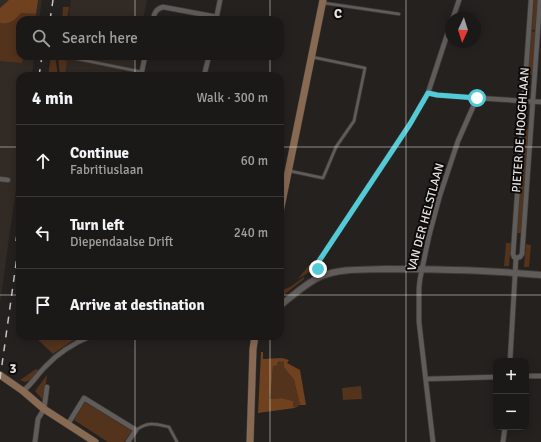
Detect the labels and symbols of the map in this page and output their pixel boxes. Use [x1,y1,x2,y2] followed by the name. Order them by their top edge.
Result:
[334,6,342,22] text: C
[445,12,481,48] north arrow
[509,67,533,193] street label: PIETER DE HOOGHLAAN
[468,89,486,107] route start
[404,161,448,273] street label: VAN DER HELSTLAAN
[309,260,327,278] route end
[9,361,17,377] text: 3

